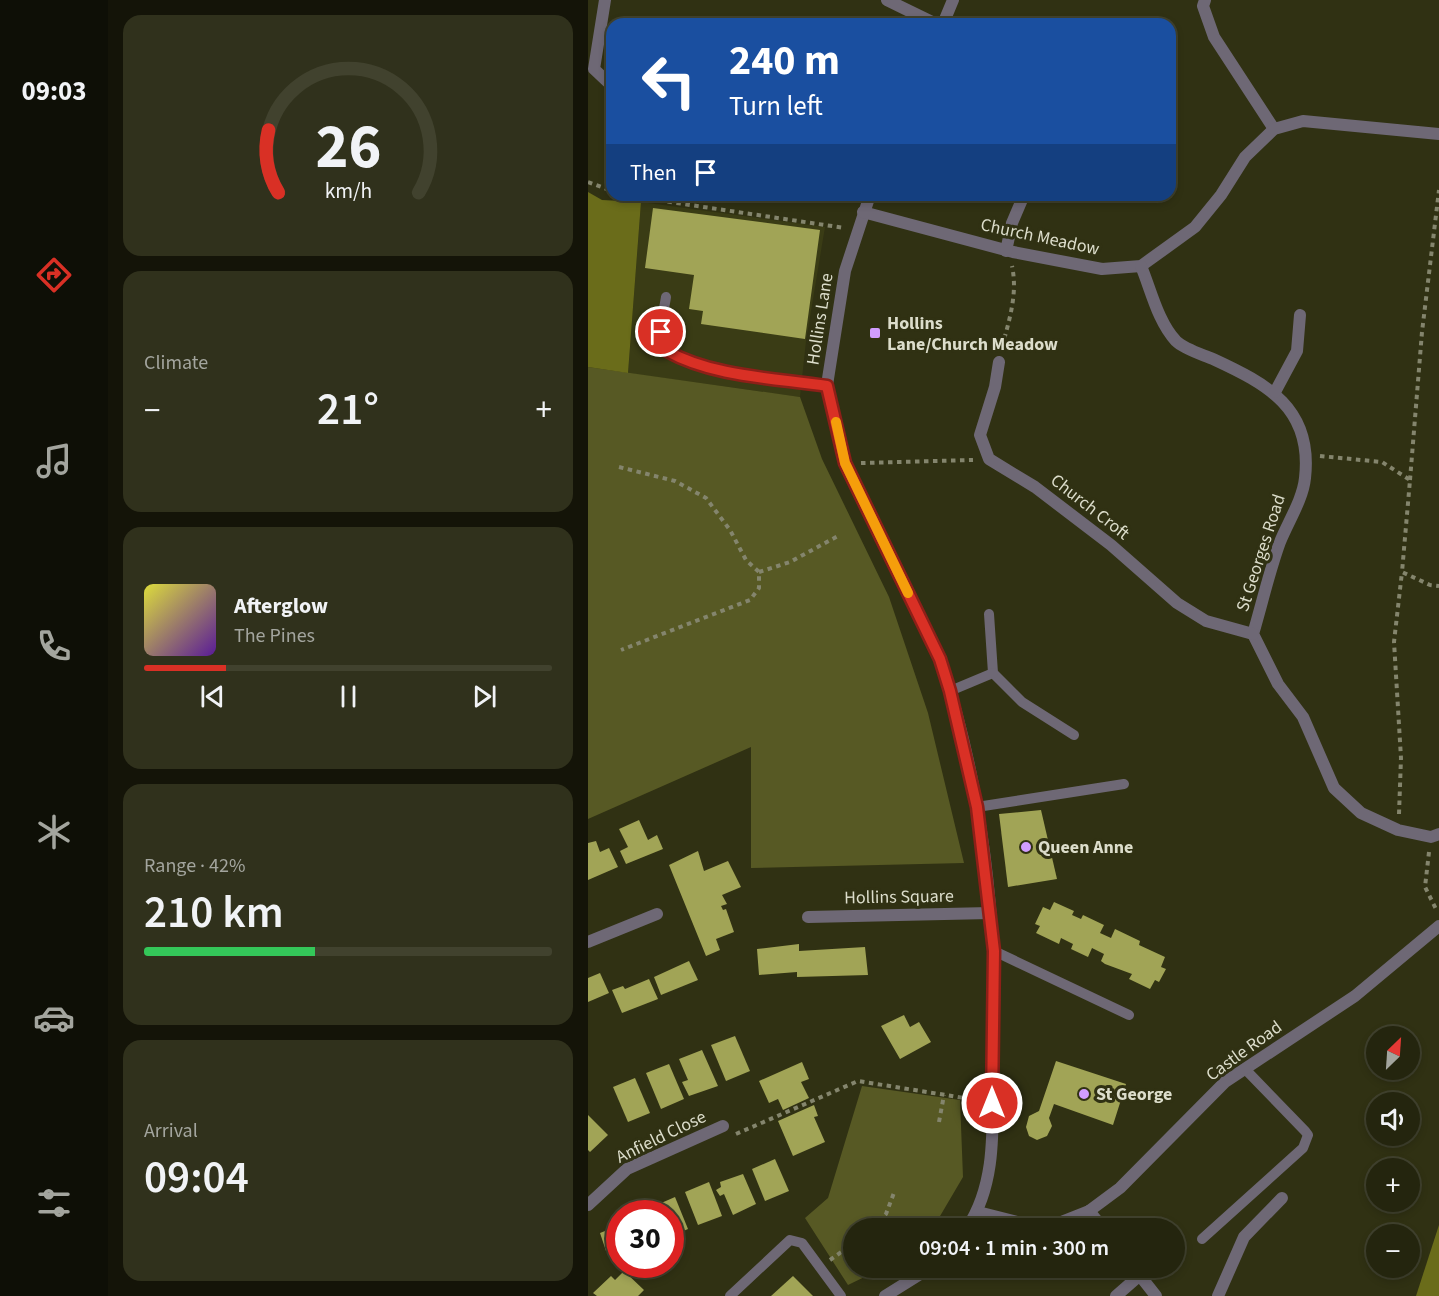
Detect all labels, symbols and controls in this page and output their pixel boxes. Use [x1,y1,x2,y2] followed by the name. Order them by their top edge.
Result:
[729,31,840,91] text: 240 m
[630,42,708,120] icon: left
[21,72,87,111] text: 09:03
[729,87,823,126] text: Turn left
[315,103,381,192] text: 26
[689,156,722,189] icon: arrive
[630,157,677,189] text: Then
[324,176,372,207] text: km/h
[978,212,1102,262] street label: Church Meadow
[33,254,75,296] icon: directions
[800,271,840,367] street label: Hollins Lane
[635,306,686,357] pin
[887,311,1058,357] place label: Hollins Lane/Church Meadow
[644,315,677,348] icon: arrive
[868,326,882,340] marker: Hollins Lane/Church Meadow
[144,349,208,377] text: Climate
[317,378,379,442] text: 21°
[144,387,160,434] text: −
[536,387,552,434] text: +
[33,440,75,482] icon: music
[1045,468,1135,546] street label: Church Croft
[1230,491,1292,615] street label: St Georges Road
[234,590,328,622] text: Afterglow
[234,622,315,650] text: The Pines
[33,625,75,667] icon: phone
[196,680,229,713] icon: previous
[332,680,365,713] icon: pause
[468,680,501,713] icon: next
[33,811,75,853] icon: climate
[1038,835,1133,860] place label: Queen Anne
[1019,840,1033,854] marker: Queen Anne
[144,852,245,880] text: Range · 42%
[144,881,284,945] text: 210 km
[844,884,954,910] street label: Hollins Square
[33,997,75,1039] icon: car
[1201,1015,1287,1087] street label: Castle Road
[1366,1026,1420,1080] north arrow
[1366,1026,1420,1278] map controls
[960,1071,1024,1135] position arrow
[1096,1082,1172,1107] place label: St George
[1077,1087,1091,1101] marker: St George
[1366,1092,1420,1146] button: sound
[612,1104,710,1170] street label: Anfield Close
[144,1117,198,1145] text: Arrival
[144,1146,249,1210] text: 09:04
[1366,1158,1420,1212] button: +
[33,1182,75,1224] icon: filters
[606,1200,684,1278] speed limit sign: 30
[1366,1224,1420,1278] button: −
[919,1232,1109,1264] text: 09:04 · 1 min · 300 m

